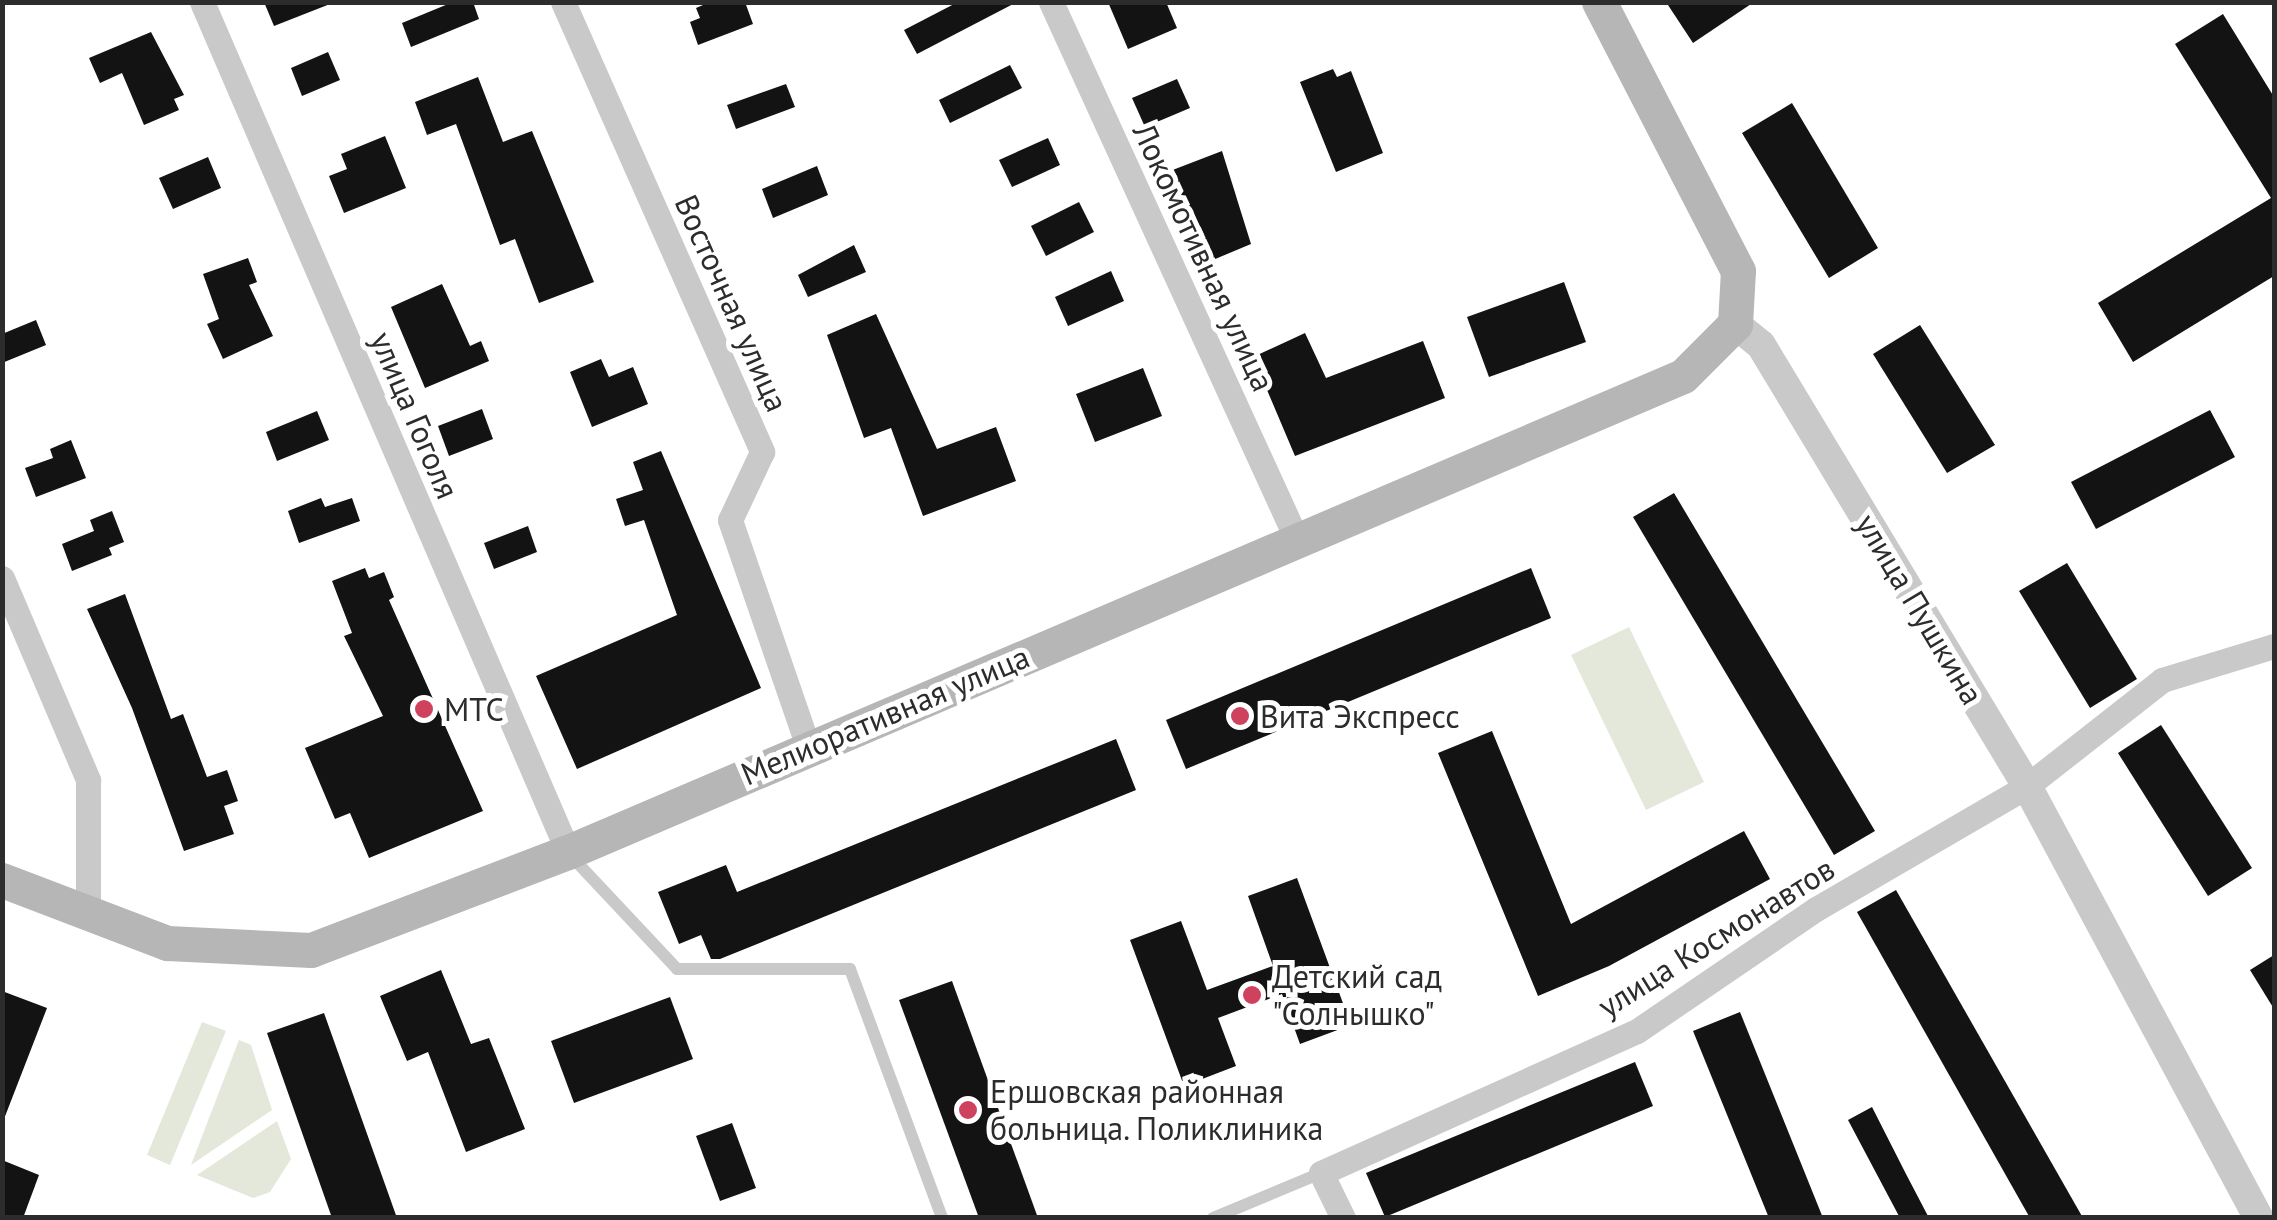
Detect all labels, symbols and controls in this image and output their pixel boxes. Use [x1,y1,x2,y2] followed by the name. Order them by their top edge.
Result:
[1125,117,1283,397] street label: Локомотивная улица
[667,189,797,417] street label: Восточная улица
[363,326,467,504] street label: улица Гоголя
[1848,507,1992,711] street label: улица Пушкина
[735,637,1035,793] street label: Мелиоративная улица
[444,690,504,728] place label: МТС
[1260,697,1460,735] place label: Вита Экспресс
[413,698,435,720] marker: МТС
[1229,705,1251,727] marker: Вита Экспресс
[1591,849,1841,1025] street label: улица Космонавтов
[1272,958,1442,1033] place label: Детский сад "Солнышко"
[1241,984,1263,1006] marker: Детский сад "Солнышко"
[990,1073,1326,1148] place label: Ершовская районная больница. Поликлиника
[955,1097,981,1123] marker: Ершовская районная больница. Поликлиника

